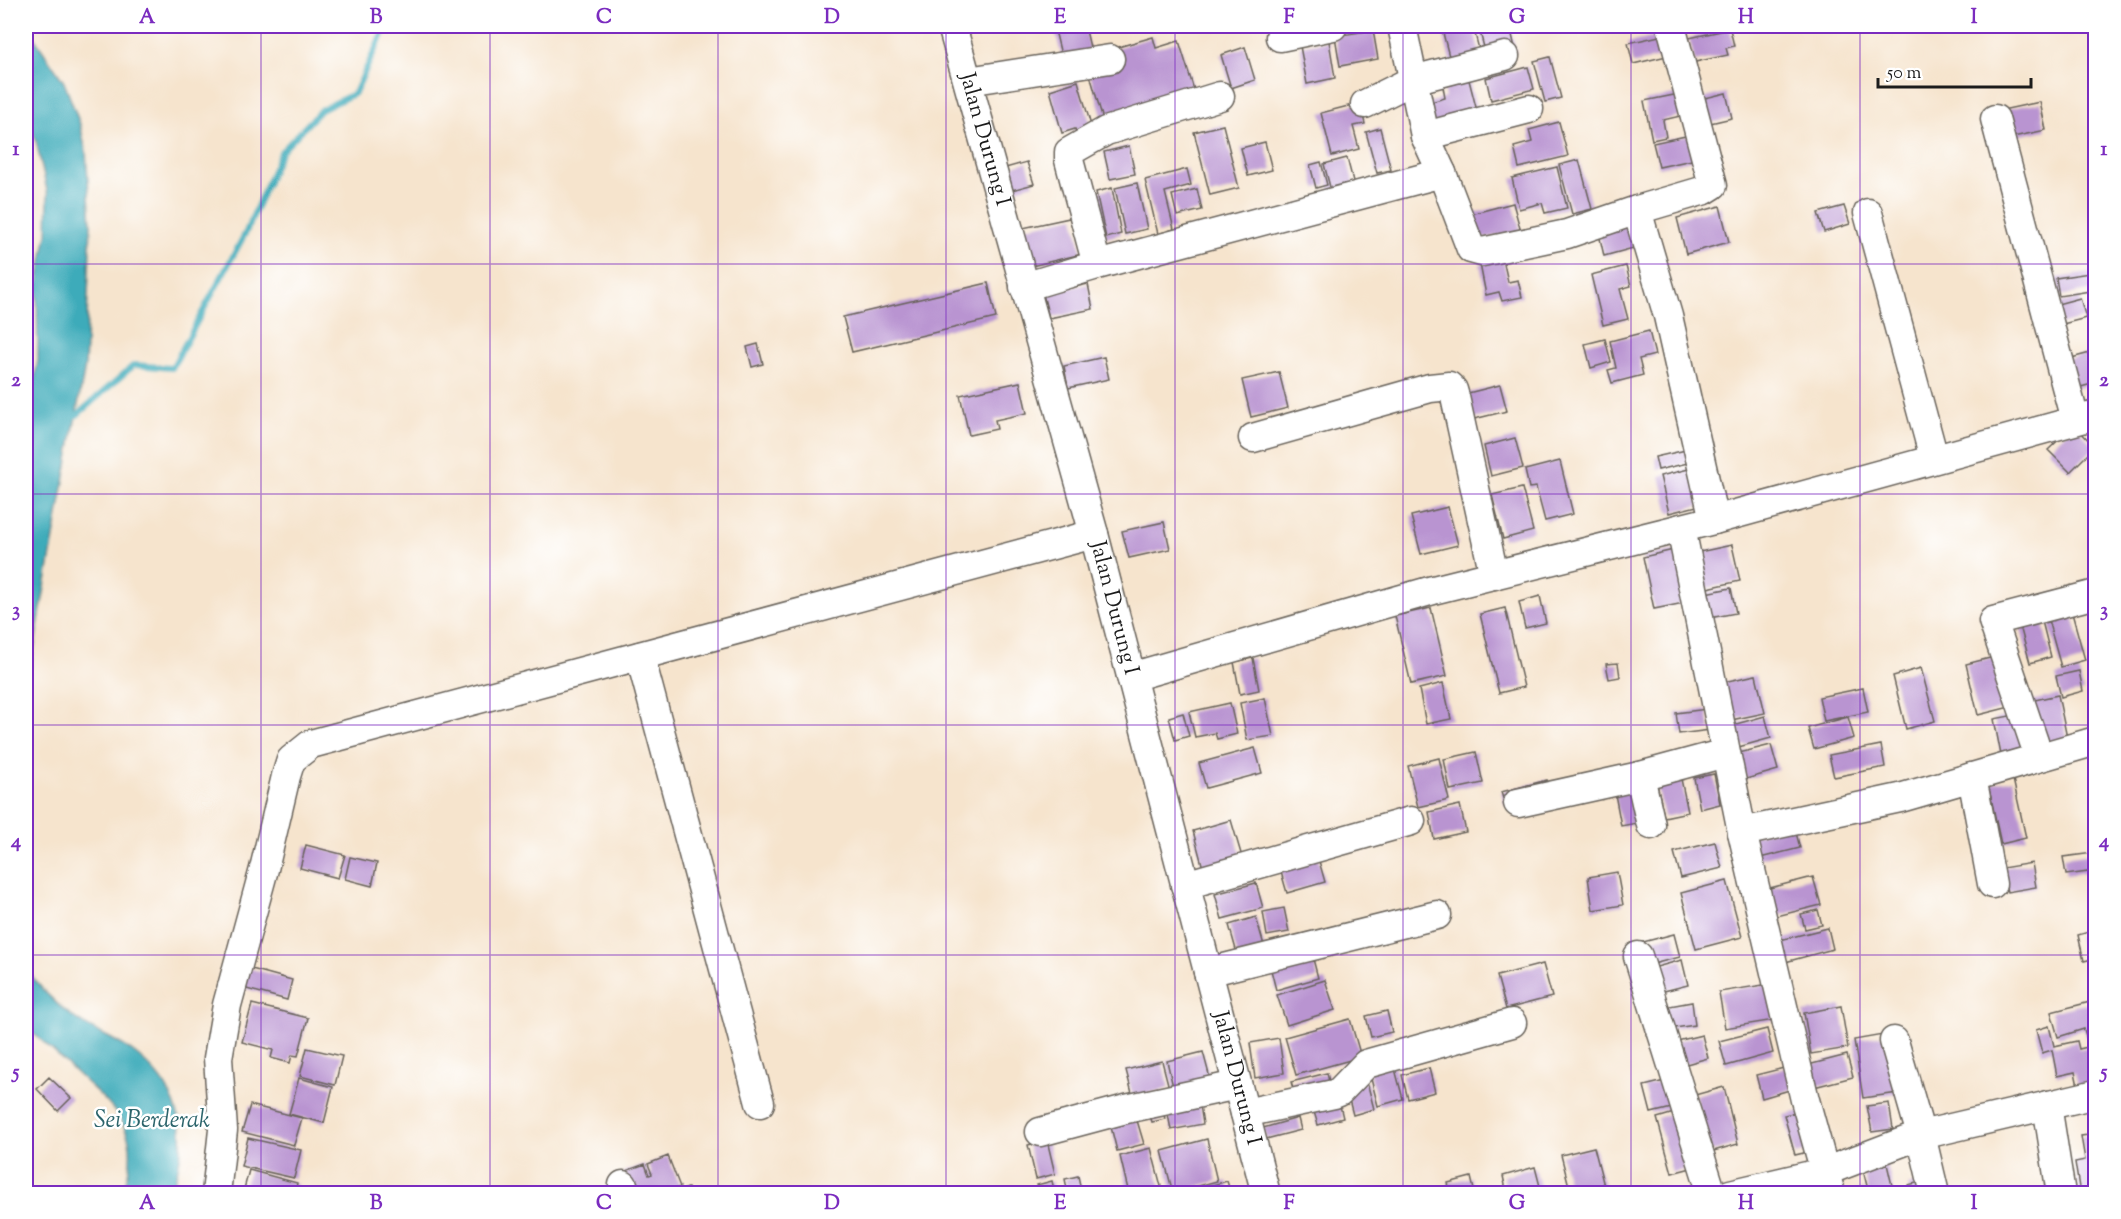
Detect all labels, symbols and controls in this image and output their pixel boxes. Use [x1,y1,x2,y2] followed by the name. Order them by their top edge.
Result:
[139,4,156,33] text: A
[370,4,383,33] text: B
[596,4,612,33] text: C
[824,4,840,33] text: D
[1054,4,1067,33] text: E
[1283,4,1295,33] text: F
[1509,4,1526,33] text: G
[1738,4,1754,33] text: H
[1971,4,1978,33] text: I
[1878,51,2031,89] scale bar
[1886,61,1922,87] text: 50 m
[950,68,1018,210] street label: Jalan Durung I
[13,136,20,165] text: 1
[2101,136,2108,165] text: 1
[11,367,21,396] text: 2
[2099,367,2109,396] text: 2
[1080,537,1146,678] street label: Jalan Durung I
[12,597,20,626] text: 3
[2100,597,2108,626] text: 3
[10,828,21,857] text: 4
[2098,828,2109,857] text: 4
[1203,1007,1269,1149] street label: Jalan Durung I
[11,1059,20,1088] text: 5
[2099,1059,2108,1088] text: 5
[94,1104,210,1138] water label: Sei Berderak
[139,1190,156,1219] text: A
[370,1190,383,1219] text: B
[596,1190,612,1219] text: C
[824,1190,840,1219] text: D
[1054,1190,1067,1219] text: E
[1283,1190,1295,1219] text: F
[1509,1190,1526,1219] text: G
[1738,1190,1754,1219] text: H
[1971,1190,1978,1219] text: I

